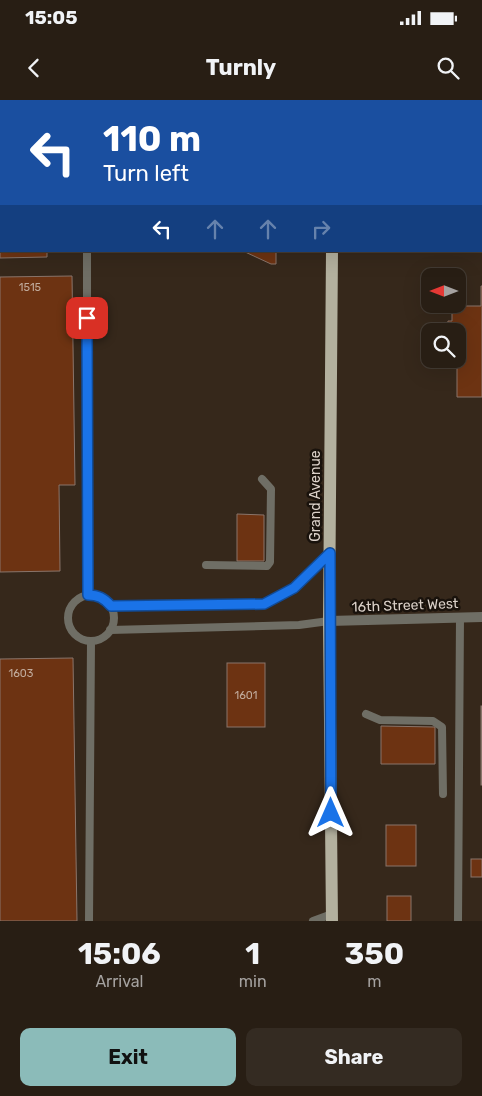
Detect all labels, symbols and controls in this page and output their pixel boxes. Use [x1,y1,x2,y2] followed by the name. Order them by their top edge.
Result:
[25,6,77,29] text: 15:05
[20,54,48,82] icon: back
[206,54,276,81] text: Turnly
[434,54,462,82] icon: search
[103,118,201,160] text: 110 m
[20,120,85,185] icon: left
[103,160,189,187] text: Turn left
[148,215,176,243] icon: left
[201,215,229,243] icon: ahead
[254,215,282,243] icon: ahead
[307,215,335,243] icon: right
[421,268,466,312] north arrow
[421,268,466,368] map controls
[19,281,42,294] house number: 1515
[66,297,108,339] pin
[73,304,101,332] icon: arrive
[421,323,466,368] button: search
[307,450,324,542] street label: Grand Avenue
[351,595,459,616] street label: 16th Street West
[9,667,34,680] house number: 1603
[234,689,258,702] house number: 1601
[304,786,356,838] position arrow
[78,936,161,972] text: 15:06
[245,936,260,972] text: 1
[345,936,404,972] text: 350
[95,972,143,991] text: Arrival
[239,972,267,991] text: min
[367,972,381,991] text: m
[20,1028,236,1086] button: Exit
[246,1028,462,1086] button: Share

